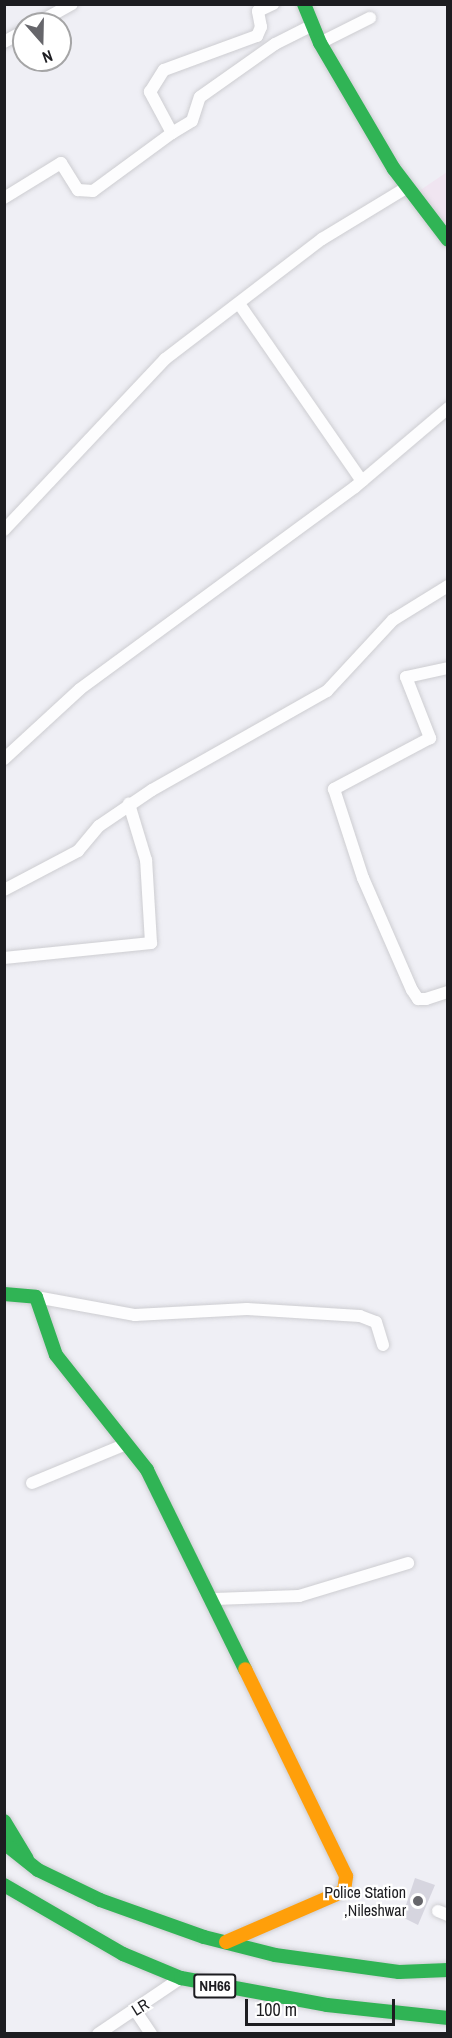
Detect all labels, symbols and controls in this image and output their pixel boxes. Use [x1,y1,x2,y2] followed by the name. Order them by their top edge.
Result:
[12,12,72,72] north arrow
[39,45,56,69] text: N
[324,1882,406,1920] place label: Police Station ,Nileshwar
[411,1894,425,1908] marker: Police Station ,Nileshwar
[192,1974,238,1998] road number: NH66
[248,1987,398,2025] scale bar
[128,1994,152,2020] street label: LR
[256,1997,297,2022] text: 100 m

